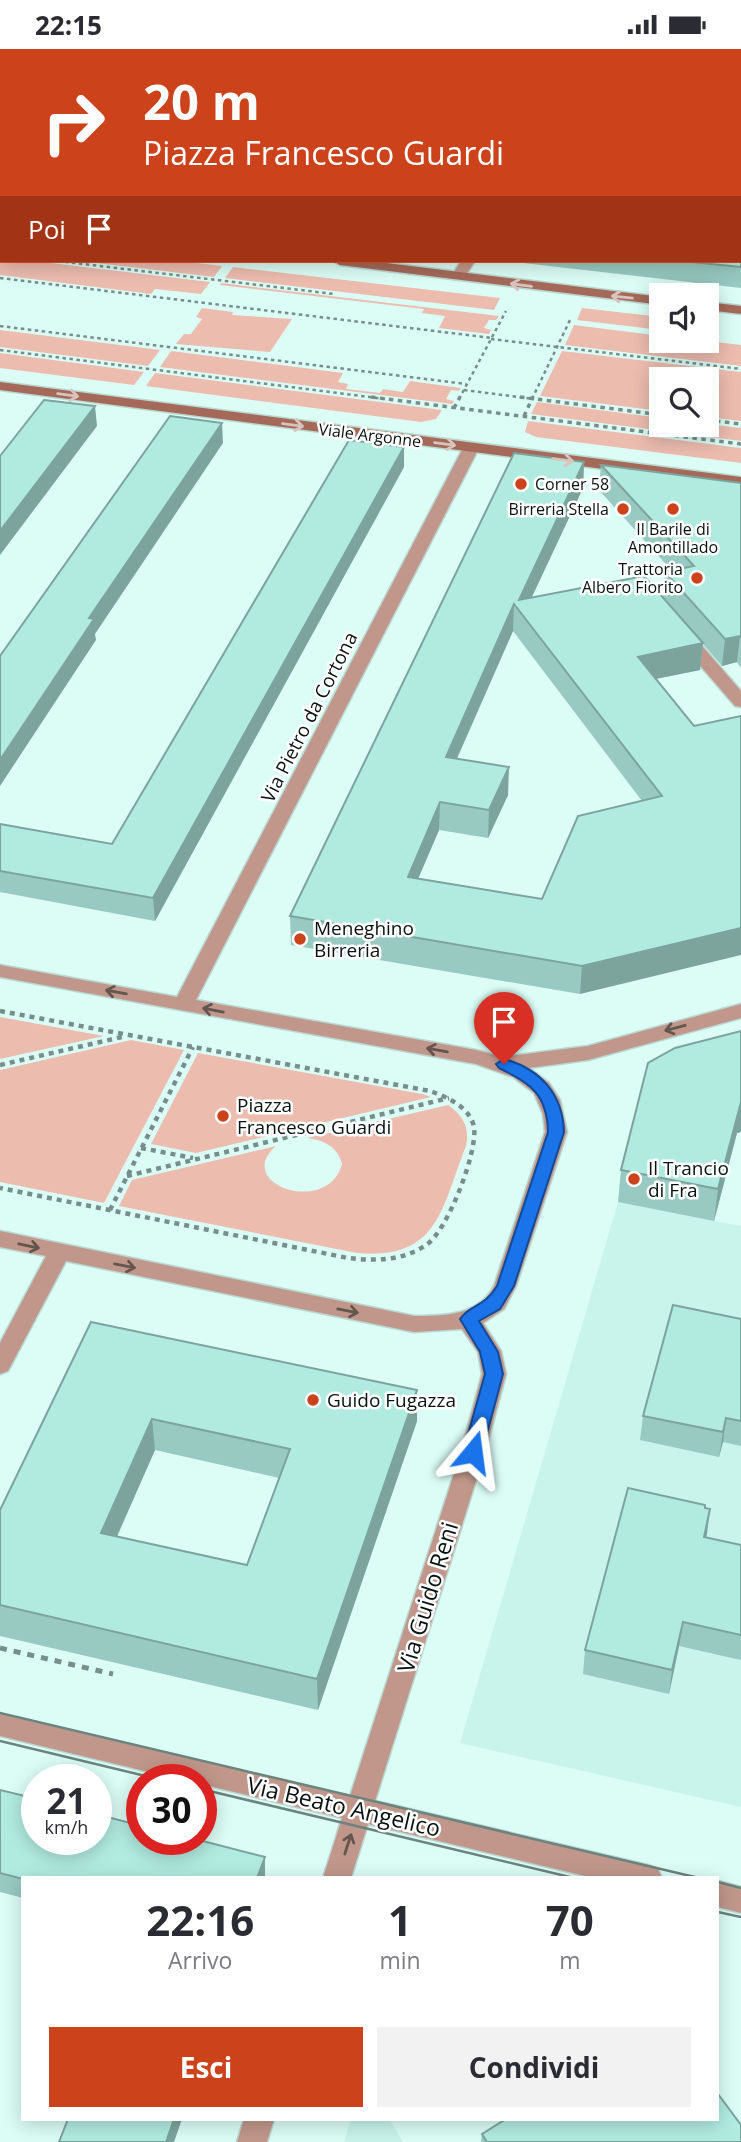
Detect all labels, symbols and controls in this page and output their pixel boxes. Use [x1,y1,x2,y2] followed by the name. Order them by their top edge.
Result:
[35,7,102,43] text: 22:15
[143,68,260,134] text: 20 m
[28,77,119,168] icon: right
[143,131,504,174] text: Piazza Francesco Guardi
[80,210,118,248] icon: arrive
[28,211,66,247] text: Poi
[510,278,533,291] one-way arrow
[649,283,719,437] map controls
[649,283,719,353] button: sound
[611,290,634,303] one-way arrow
[649,367,719,437] button: search
[56,388,79,401] one-way arrow
[281,418,304,431] one-way arrow
[317,418,423,452] street label: Viale Argonne
[433,438,456,451] one-way arrow
[551,453,574,466] one-way arrow
[535,473,609,495] place label: Corner 58
[513,476,529,492] marker: Corner 58
[509,498,609,520] place label: Birreria Stella
[615,501,631,517] marker: Birreria Stella
[665,501,681,517] marker: Il Barile di Amontillado
[628,518,718,558] place label: Il Barile di Amontillado
[582,558,683,598] place label: Trattoria Albero Fiorito
[689,570,705,586] marker: Trattoria Albero Fiorito
[255,627,363,807] street label: Via Pietro da Cortona
[314,915,414,963] place label: Meneghino Birreria
[292,931,308,947] marker: Meneghino Birreria
[105,985,128,999] one-way arrow
[474,992,534,1064] pin
[202,1003,225,1016] one-way arrow
[485,1003,523,1041] icon: arrive
[664,1022,687,1035] one-way arrow
[426,1043,449,1056] one-way arrow
[237,1092,391,1140] place label: Piazza Francesco Guardi
[215,1108,231,1124] marker: Piazza Francesco Guardi
[648,1155,729,1203] place label: Il Trancio di Fra
[626,1171,642,1187] marker: Il Trancio di Fra
[17,1239,40,1253] one-way arrow
[114,1259,136,1273] one-way arrow
[336,1305,359,1318] one-way arrow
[327,1387,456,1413] place label: Guido Fugazza
[305,1392,321,1408] marker: Guido Fugazza
[436,1415,510,1489] position arrow
[389,1518,465,1676] street label: Via Guido Reni
[126,1764,217,1855] speed limit sign: 30
[244,1768,444,1844] street label: Via Beato Angelico
[46,1777,87,1824] text: 21
[45,1815,88,1839] text: km/h
[343,1833,355,1855] one-way arrow
[146,1891,254,1948] text: 22:16
[388,1891,412,1948] text: 1
[546,1891,594,1948] text: 70
[168,1944,232,1976] text: Arrivo
[379,1944,421,1976] text: min
[559,1944,580,1976] text: m
[49,2027,363,2107] button: Esci
[377,2027,691,2107] button: Condividi

